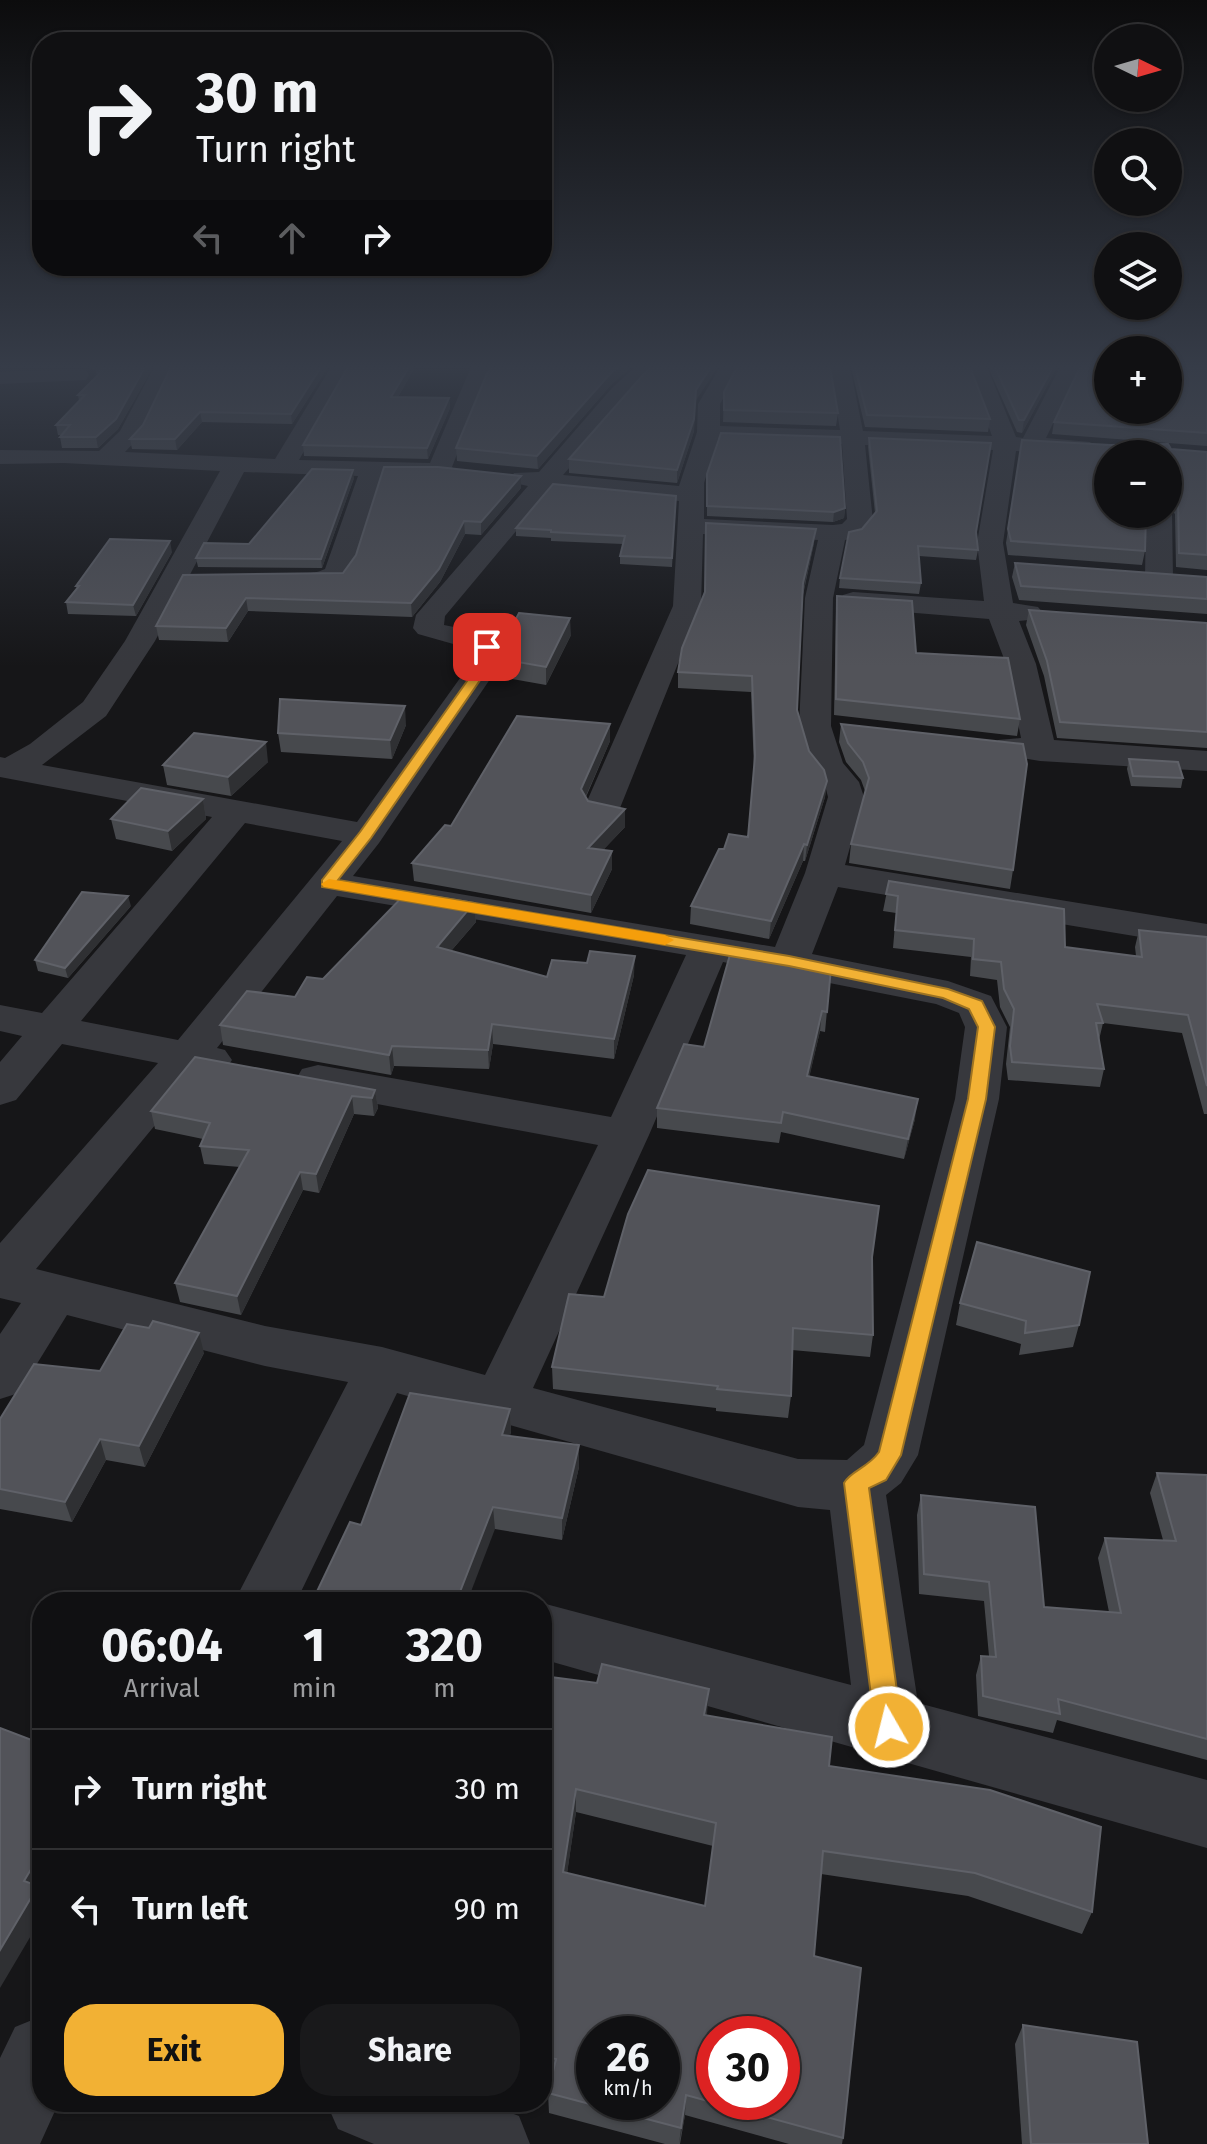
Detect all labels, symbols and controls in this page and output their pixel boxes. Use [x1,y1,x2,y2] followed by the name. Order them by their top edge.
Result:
[1094,24,1182,112] north arrow
[1094,24,1182,528] map controls
[196,60,318,127] text: 30 m
[64,64,168,168] icon: right
[196,128,356,172] text: Turn right
[1094,128,1182,216] button: search
[186,216,230,260] icon: left
[270,216,314,260] icon: ahead
[354,216,398,260] icon: right
[1094,232,1182,320] button: layers
[1094,336,1182,424] button: +
[1094,440,1182,528] button: −
[453,613,521,681] pin
[465,625,509,669] icon: arrive
[101,1616,223,1674] text: 06:04
[303,1616,325,1674] text: 1
[406,1616,483,1674] text: 320
[124,1673,200,1704] text: Arrival
[292,1673,337,1704] text: min
[433,1673,455,1704] text: m
[847,1685,931,1769] position arrow
[64,1767,108,1811] icon: right
[132,1771,267,1807] text: Turn right
[455,1771,520,1807] text: 30 m
[64,1887,108,1931] icon: left
[132,1891,248,1927] text: Turn left
[454,1891,520,1927] text: 90 m
[64,2004,284,2096] button: Exit
[300,2004,520,2096] button: Share
[696,2016,800,2120] speed limit sign: 30
[606,2034,650,2082] text: 26
[603,2076,653,2100] text: km/h

